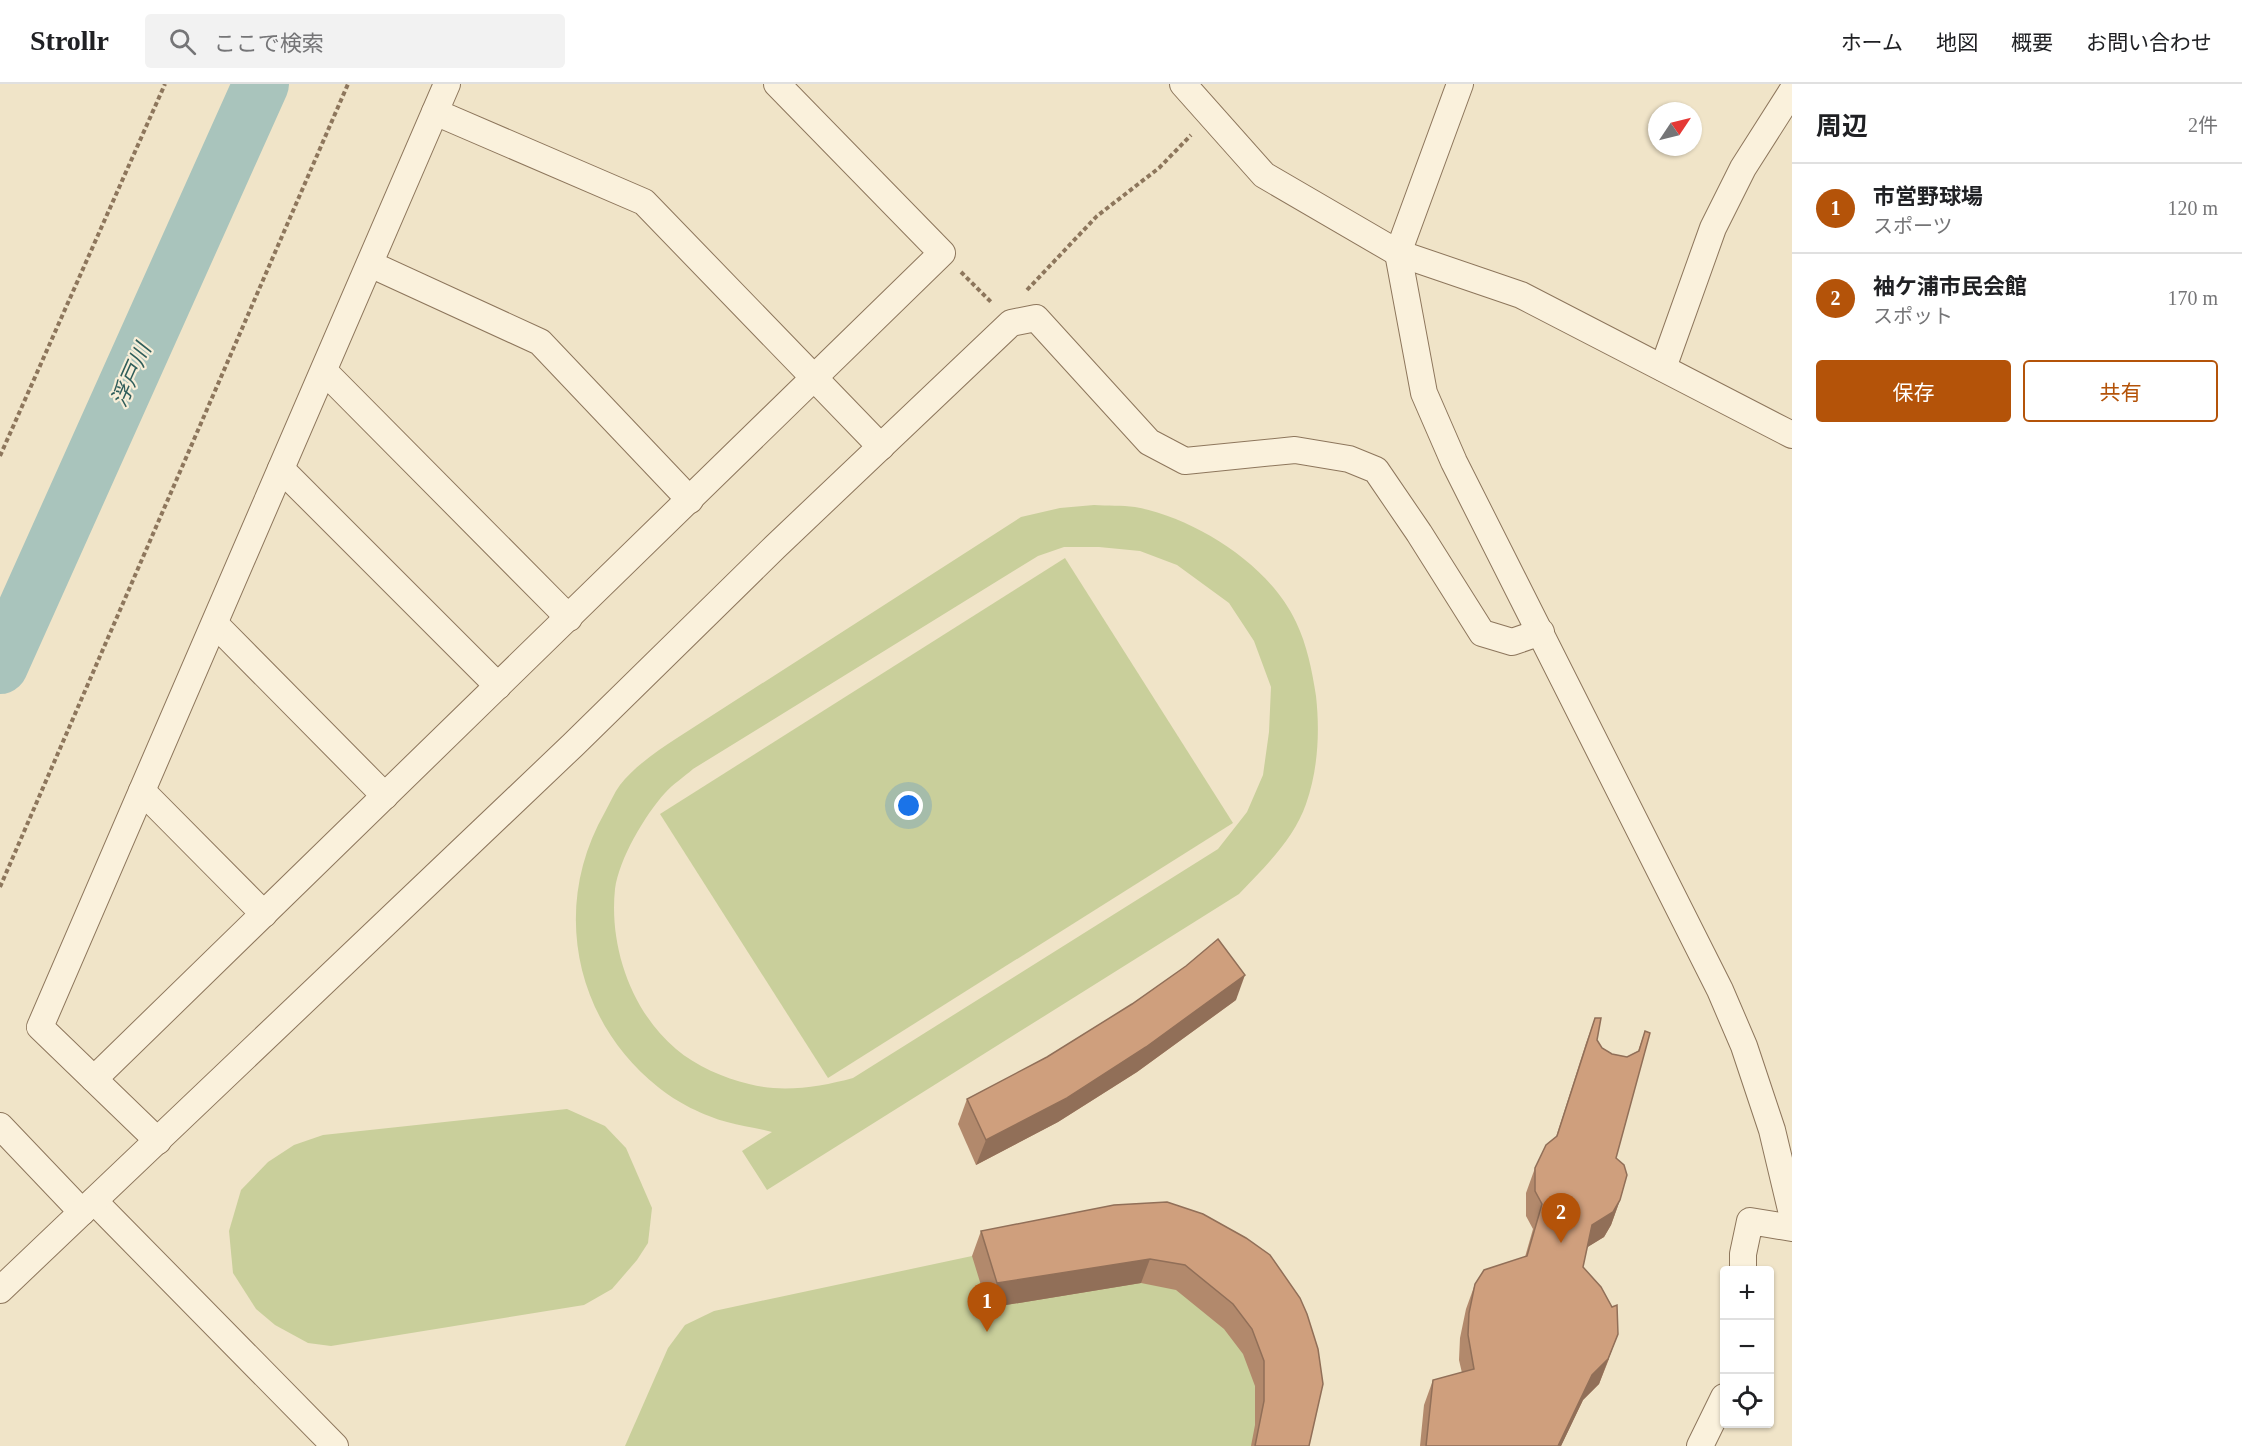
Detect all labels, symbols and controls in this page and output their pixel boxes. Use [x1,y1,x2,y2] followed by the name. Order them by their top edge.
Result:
[145,14,565,68] search box
[30,25,109,56] text: Strollr
[166,25,199,58] icon: search
[214,31,324,56] text: ここで検索
[1841,31,1903,55] text: ホーム
[1936,31,1978,55] text: 地図
[2011,31,2053,55] text: 概要
[2086,31,2212,55] text: お問い合わせ
[1648,102,1702,156] north arrow
[1816,112,1868,141] text: 周辺
[2188,114,2218,136] text: 2件
[1873,184,1983,209] text: 市営野球場
[1831,197,1841,219] text: 1
[2167,197,2218,219] text: 120 m
[1873,215,1953,237] text: スポーツ
[1873,274,2027,299] text: 袖ケ浦市民会館
[1831,287,1841,309] text: 2
[2167,287,2218,309] text: 170 m
[1873,305,1953,327] text: スポット
[106,338,157,410] water label: 浮戸川
[1816,360,2011,422] button: 保存
[2023,360,2218,422] button: 共有
[894,791,923,820] your location
[1542,1194,1580,1243] pin: 2
[1720,1266,1774,1428] map controls
[1720,1266,1774,1320] button: +
[968,1282,1006,1332] pin: 1
[1720,1320,1774,1374] button: −
[1720,1374,1774,1428] button: locate

